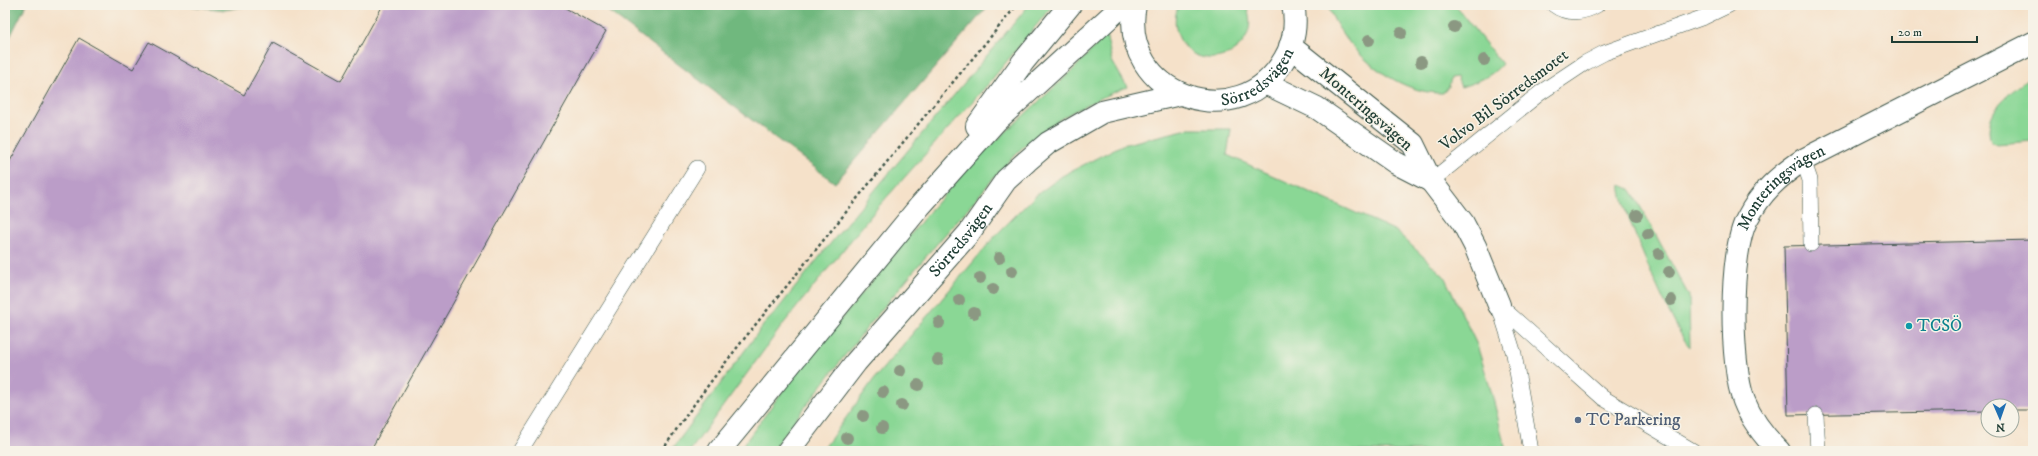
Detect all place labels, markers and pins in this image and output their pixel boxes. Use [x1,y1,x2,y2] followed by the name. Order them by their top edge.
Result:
[1917,315,1962,337] place label: TCSÖ
[1904,321,1914,331] marker: TCSÖ
[1586,409,1681,431] place label: TC Parkering
[1573,415,1583,425] marker: TC Parkering

